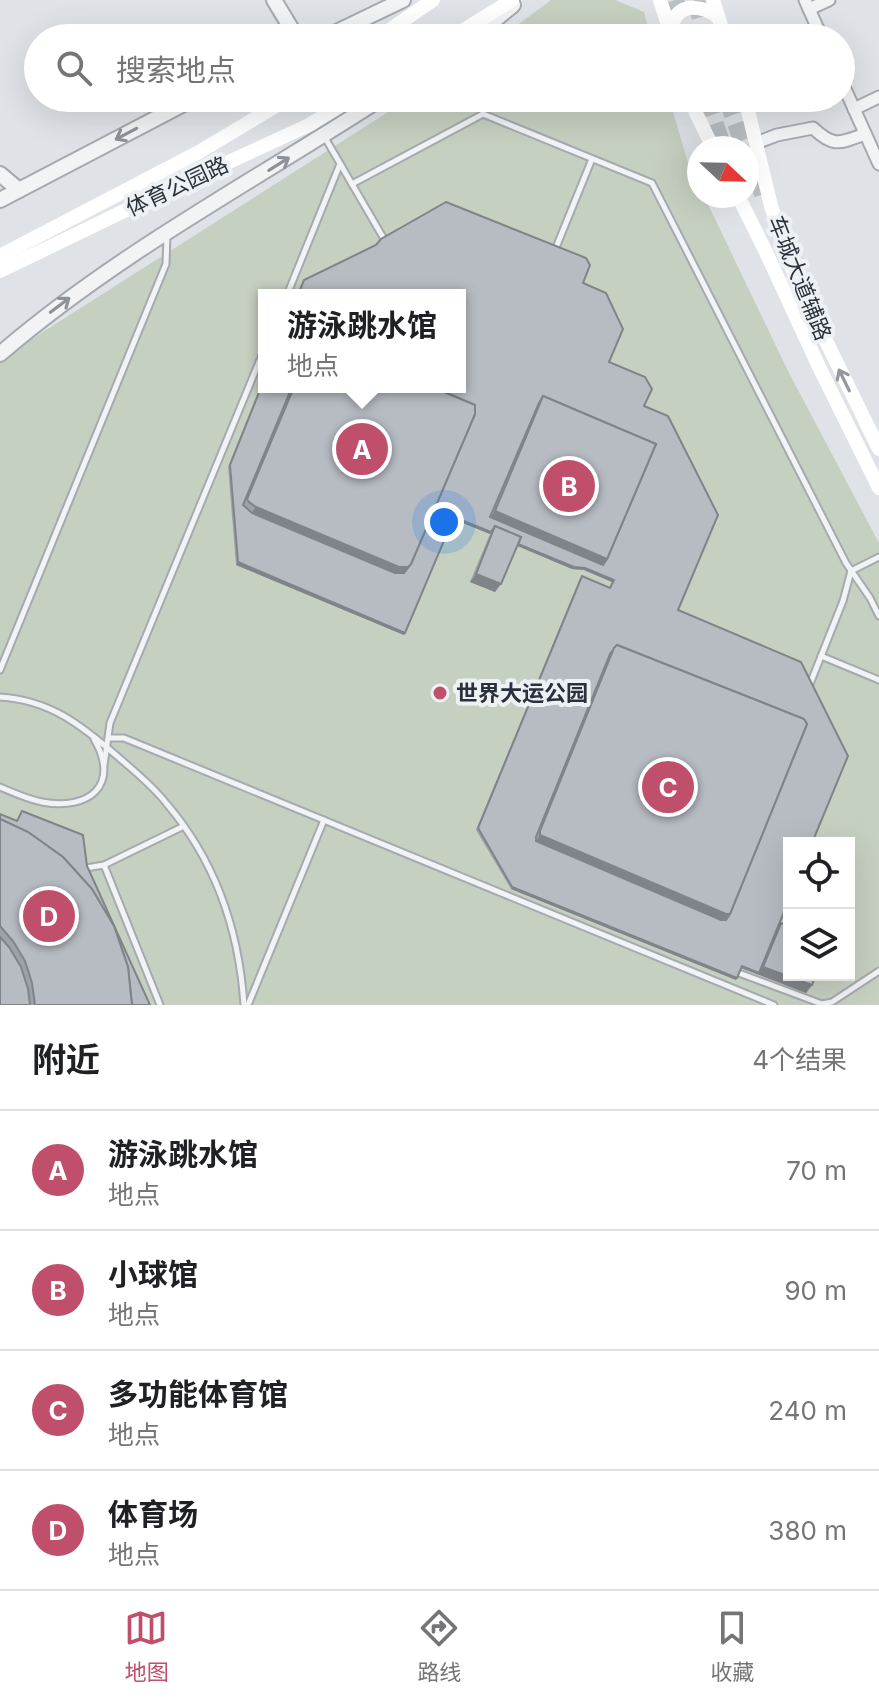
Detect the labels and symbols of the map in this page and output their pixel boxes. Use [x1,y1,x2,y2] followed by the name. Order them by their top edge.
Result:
[114,126,138,142] one-way arrow
[687,136,759,208] north arrow
[122,151,232,221] street label: 体育公园路
[267,155,290,171] one-way arrow
[763,212,837,344] street label: 车城大道辅路
[49,297,71,313] one-way arrow
[836,368,851,392] one-way arrow
[336,419,388,479] pin: A
[543,456,595,516] pin: B
[424,502,464,542] your location
[456,680,588,706] place label: 世界大运公园
[431,684,449,702] marker: 世界大运公园
[642,757,694,817] pin: C
[23,886,75,946] pin: D

